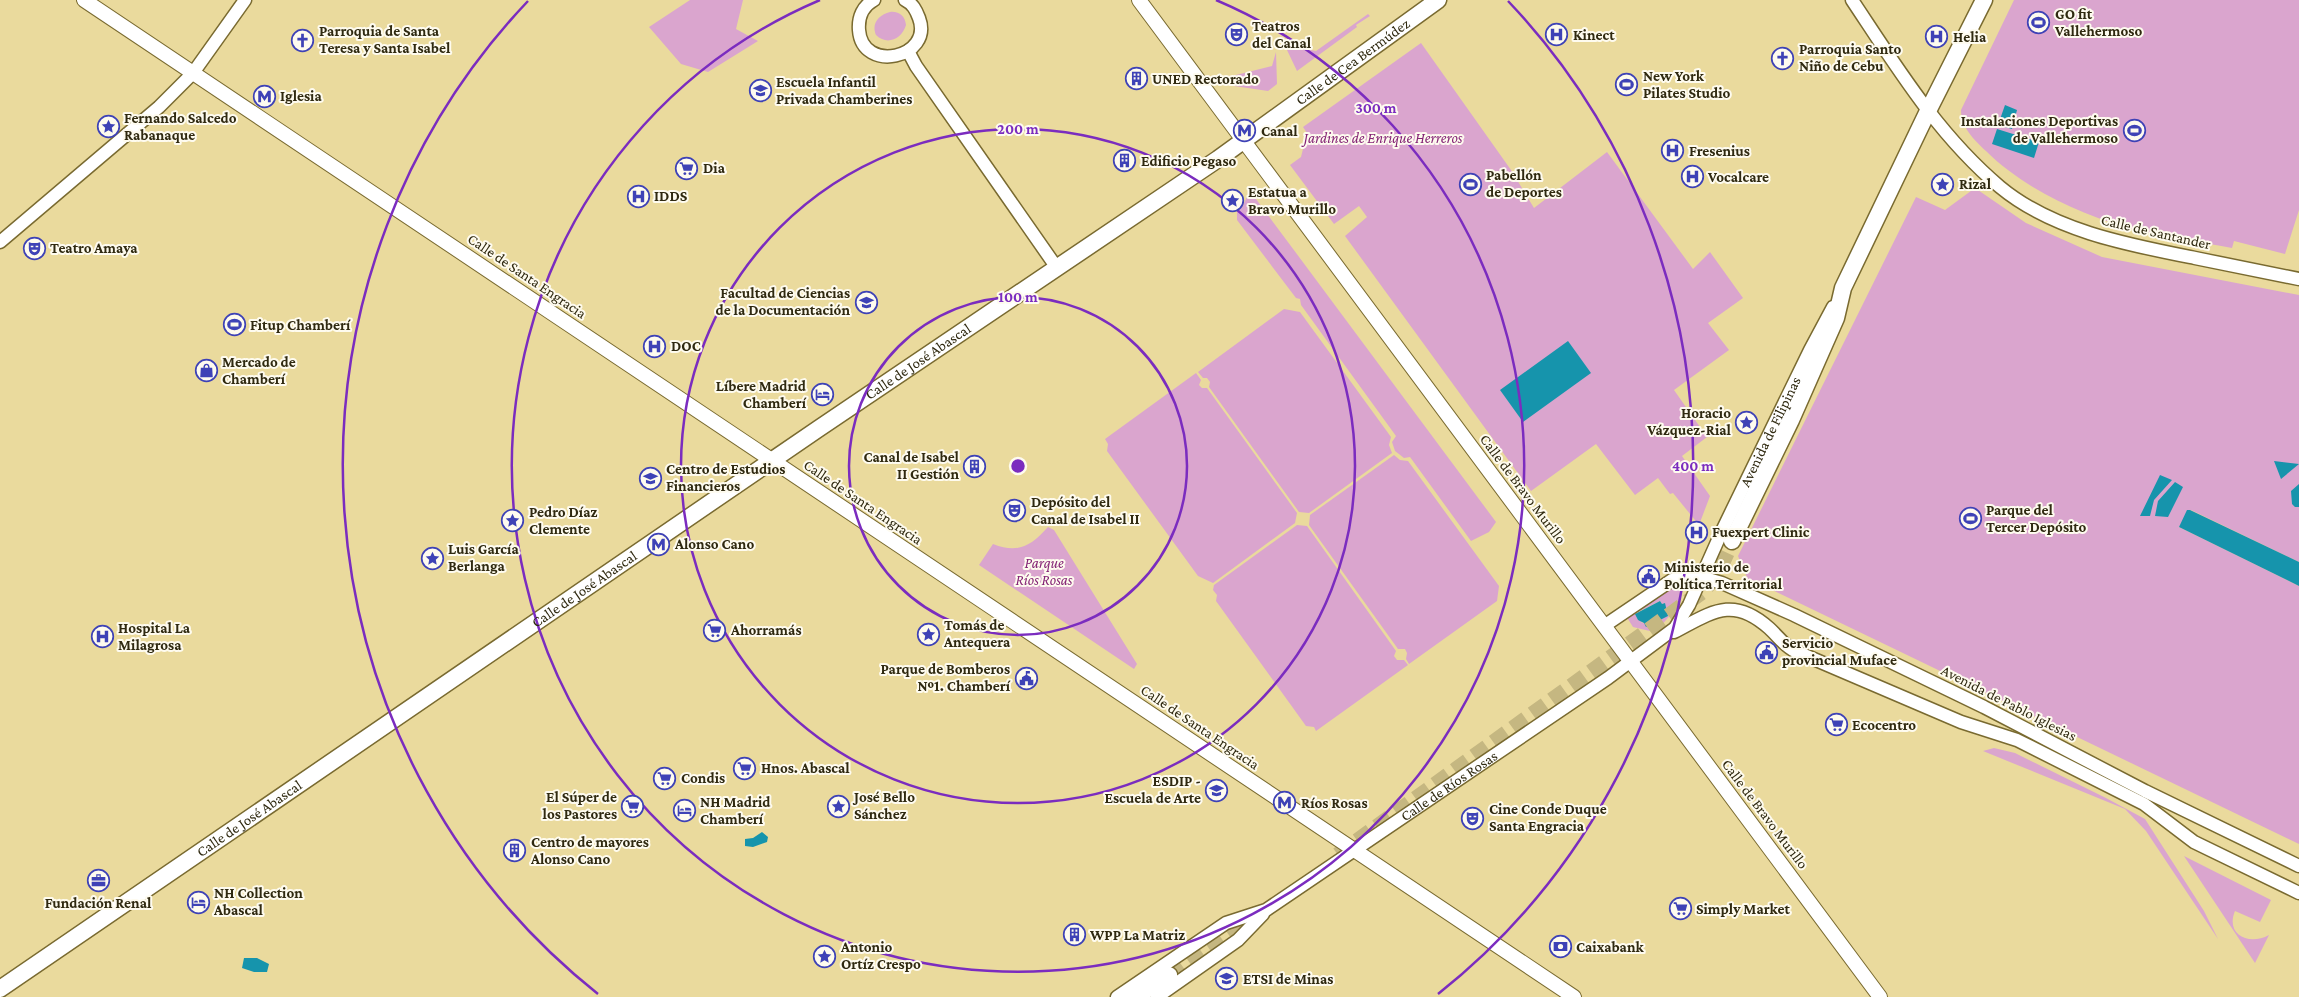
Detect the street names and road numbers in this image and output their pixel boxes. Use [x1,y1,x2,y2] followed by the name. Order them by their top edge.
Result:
[1293,15,1413,108] street label: Calle de Cea Bermúdez
[2100,212,2213,253] street label: Calle de Santander
[464,230,589,322] street label: Calle de Santa Engracia
[862,320,974,403] street label: Calle de José Abascal
[1737,374,1804,489] street label: Avenida de Filipinas
[1477,431,1569,547] street label: Calle de Bravo Murillo
[800,456,925,548] street label: Calle de Santa Engracia
[529,547,640,631] street label: Calle de José Abascal
[1938,662,2079,745] street label: Avenida de Pablo Iglesias
[1137,681,1262,773] street label: Calle de Santa Engracia
[1398,747,1500,824] street label: Calle de Ríos Rosas
[1719,756,1811,872] street label: Calle de Bravo Murillo
[194,777,305,860] street label: Calle de José Abascal

